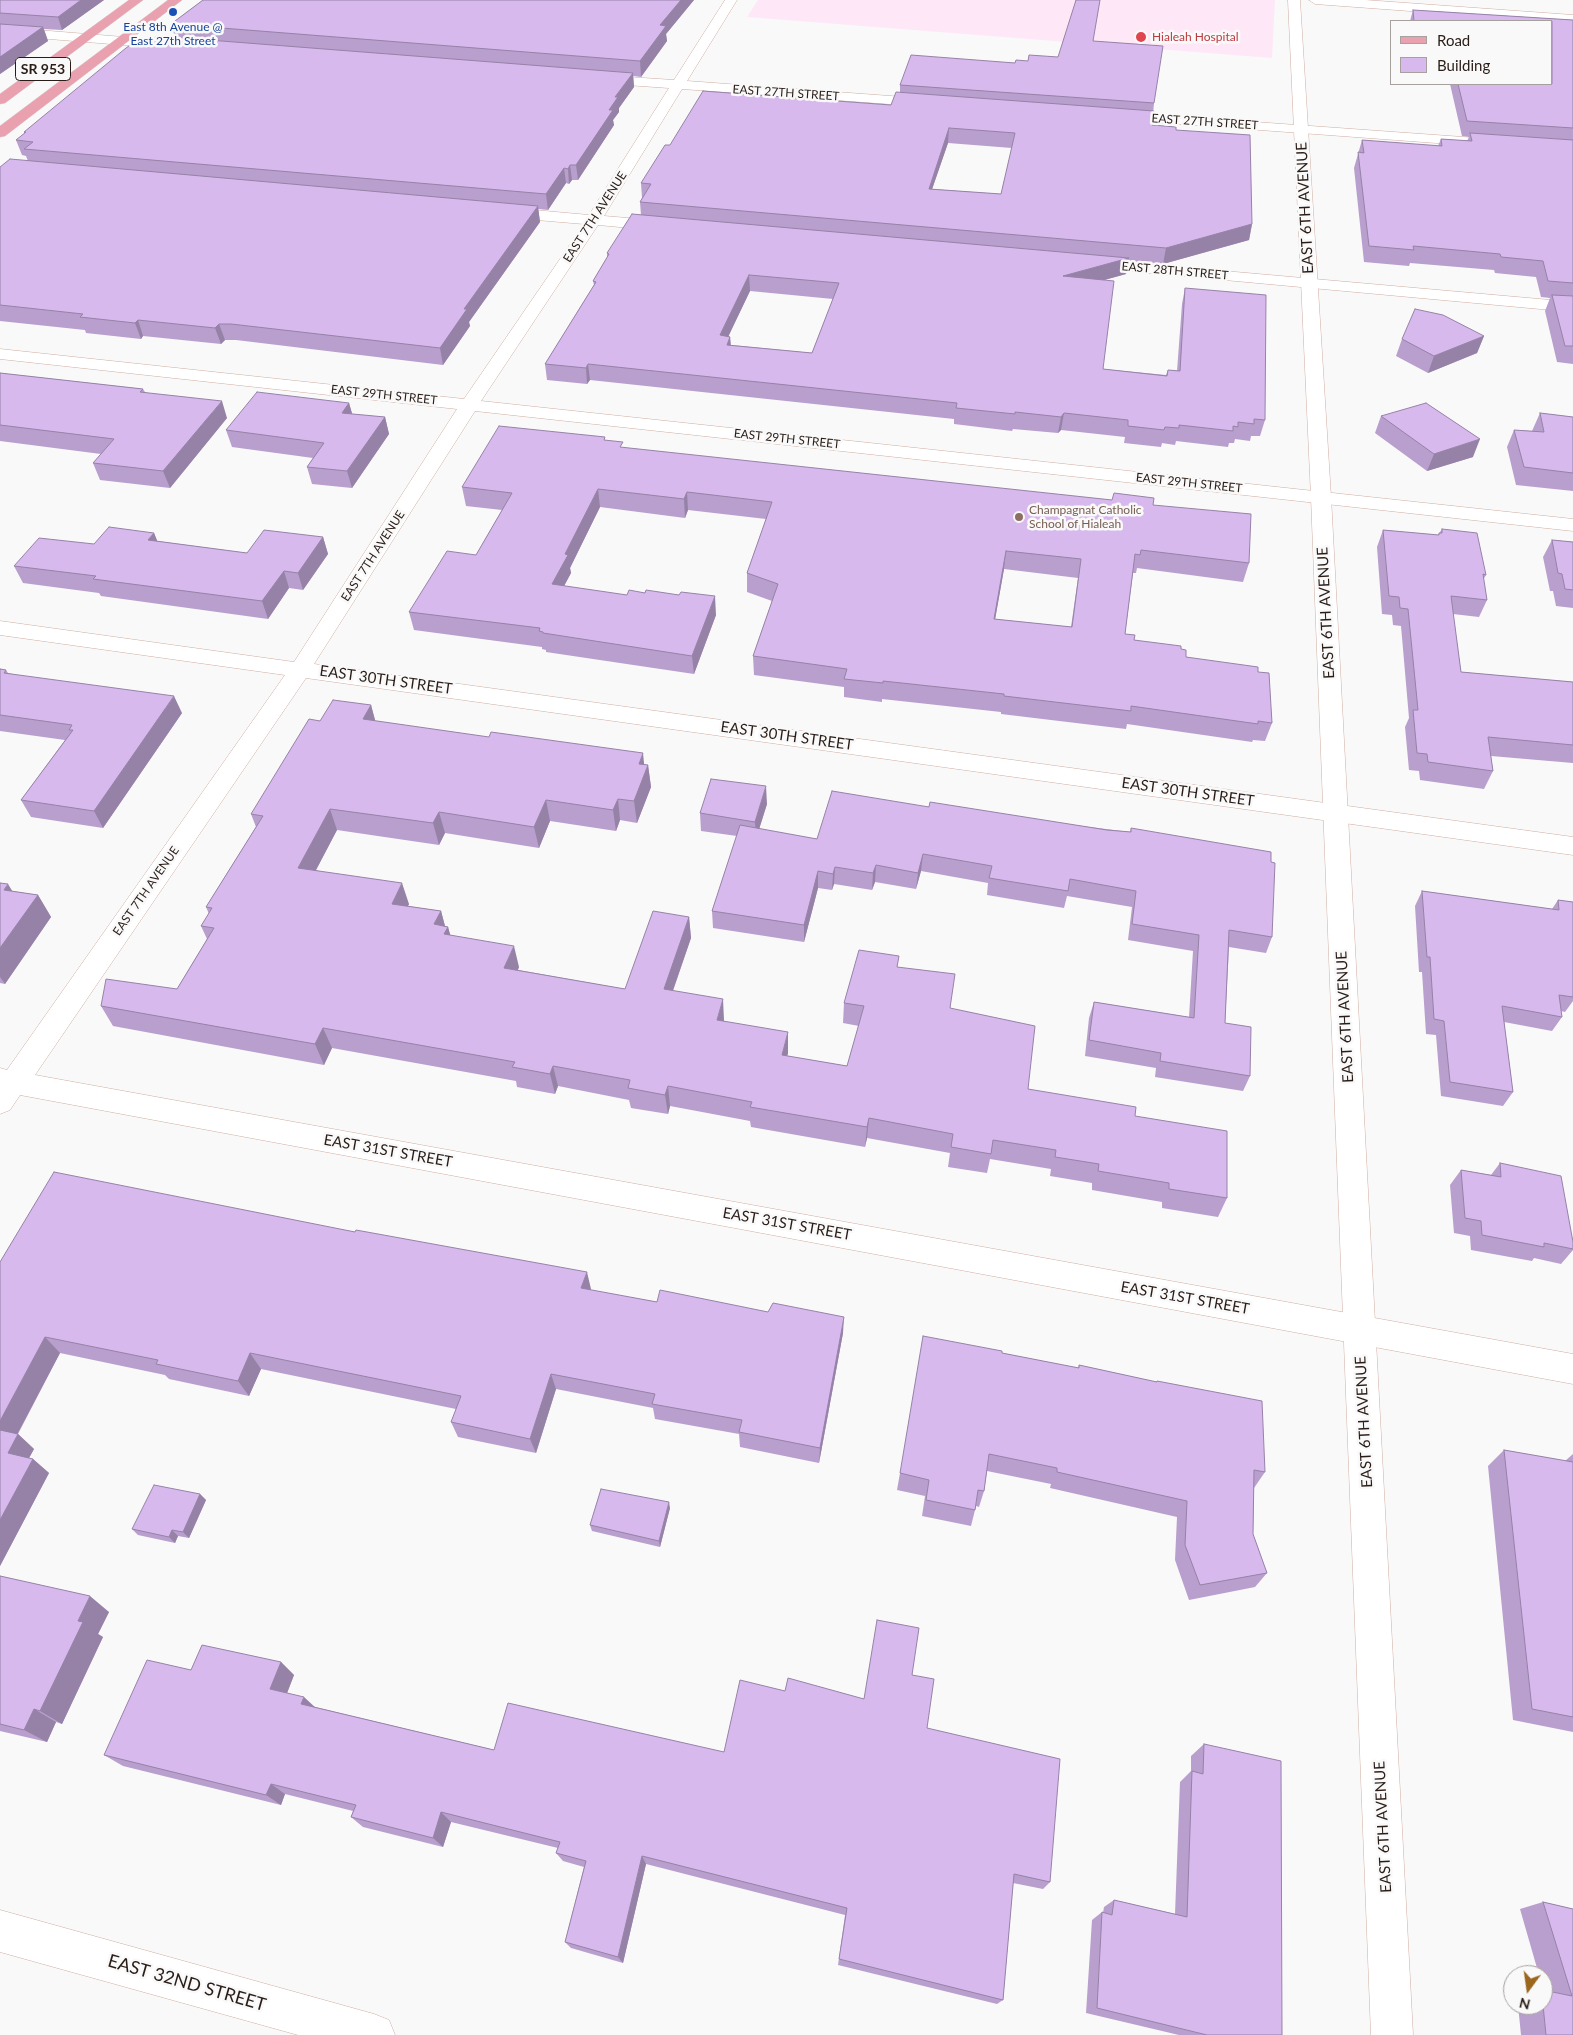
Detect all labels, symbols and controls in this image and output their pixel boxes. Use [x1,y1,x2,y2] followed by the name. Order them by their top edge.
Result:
[167,6,179,18] marker: East 8th Avenue @ East 27th Street
[123,20,223,48] place label: East 8th Avenue @ East 27th Street
[1390,20,1553,85] legend
[1134,30,1148,44] marker: Hialeah Hospital
[1152,30,1238,44] place label: Hialeah Hospital
[1437,31,1470,49] text: Road
[1437,56,1490,74] text: Building
[15,58,70,80] road number: SR 953
[732,82,840,104] street label: EAST 27TH STREET
[1151,111,1259,133] street label: EAST 27TH STREET
[1293,142,1317,274] street label: EAST 6TH AVENUE
[560,169,630,265] street label: EAST 7TH AVENUE
[1121,259,1229,283] street label: EAST 28TH STREET
[330,382,438,408] street label: EAST 29TH STREET
[733,426,841,452] street label: EAST 29TH STREET
[1135,470,1243,496] street label: EAST 29TH STREET
[1029,503,1142,531] place label: Champagnat Catholic School of Hialeah
[338,508,408,604] street label: EAST 7TH AVENUE
[1013,511,1025,523] marker: Champagnat Catholic School of Hialeah
[1314,547,1338,679] street label: EAST 6TH AVENUE
[319,662,453,698] street label: EAST 30TH STREET
[720,718,854,754] street label: EAST 30TH STREET
[1121,774,1255,810] street label: EAST 30TH STREET
[110,844,182,938] street label: EAST 7TH AVENUE
[1333,951,1357,1083] street label: EAST 6TH AVENUE
[322,1131,454,1171] street label: EAST 31ST STREET
[721,1204,853,1244] street label: EAST 31ST STREET
[1119,1278,1251,1318] street label: EAST 31ST STREET
[1352,1356,1376,1488] street label: EAST 6TH AVENUE
[1371,1761,1395,1893] street label: EAST 6TH AVENUE
[105,1950,269,2016] street label: EAST 32ND STREET
[1503,1965,1553,2015] north arrow
[1517,1995,1532,2014] text: N

